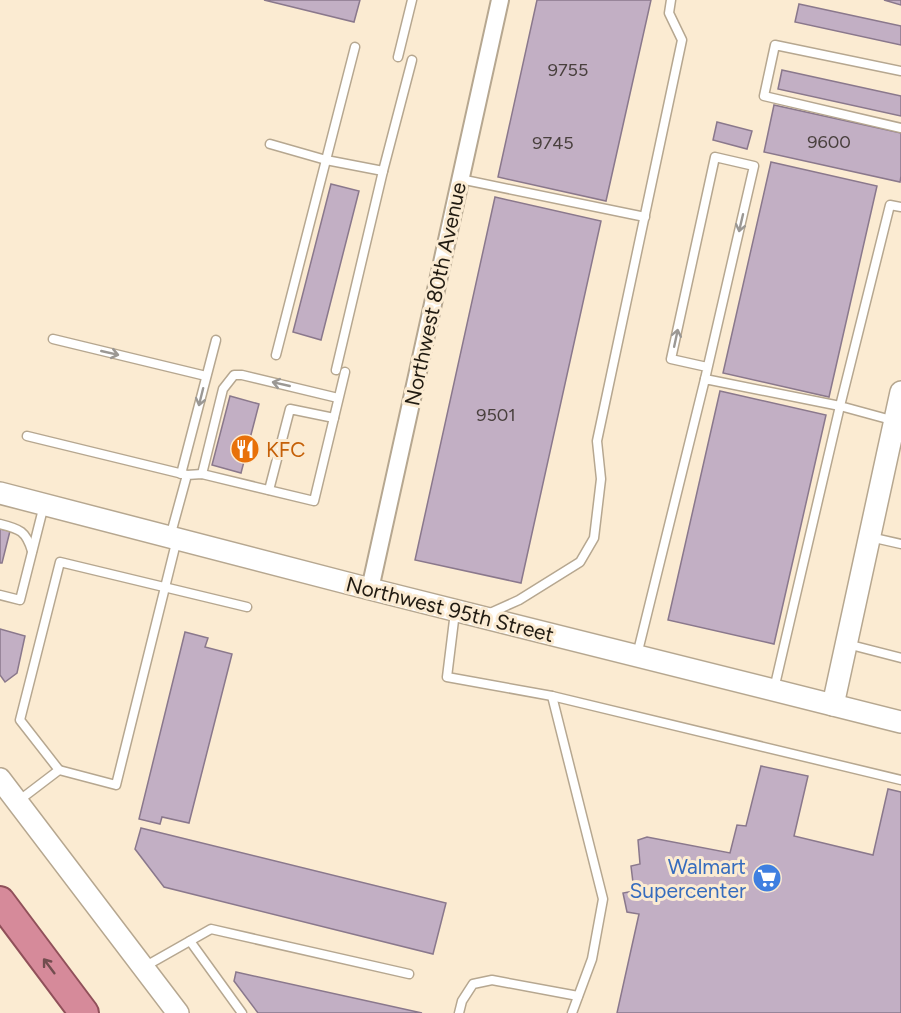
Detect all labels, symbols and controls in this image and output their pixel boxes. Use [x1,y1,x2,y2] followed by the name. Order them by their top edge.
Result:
[548,59,588,81] house number: 9755
[807,131,851,153] house number: 9600
[532,132,574,154] house number: 9745
[399,180,471,408] street label: Northwest 80th Avenue
[735,213,746,232] one-way arrow
[670,329,682,348] one-way arrow
[100,348,119,359] one-way arrow
[272,378,291,390] one-way arrow
[195,387,206,406] one-way arrow
[476,404,516,426] house number: 9501
[229,433,261,465] restaurant icon: KFC
[266,437,305,462] place label: KFC
[344,571,557,647] street label: Northwest 95th Street
[629,854,746,903] place label: Walmart Supercenter
[751,862,783,894] supermarket icon: Walmart Supercenter
[42,959,55,975] one-way arrow

